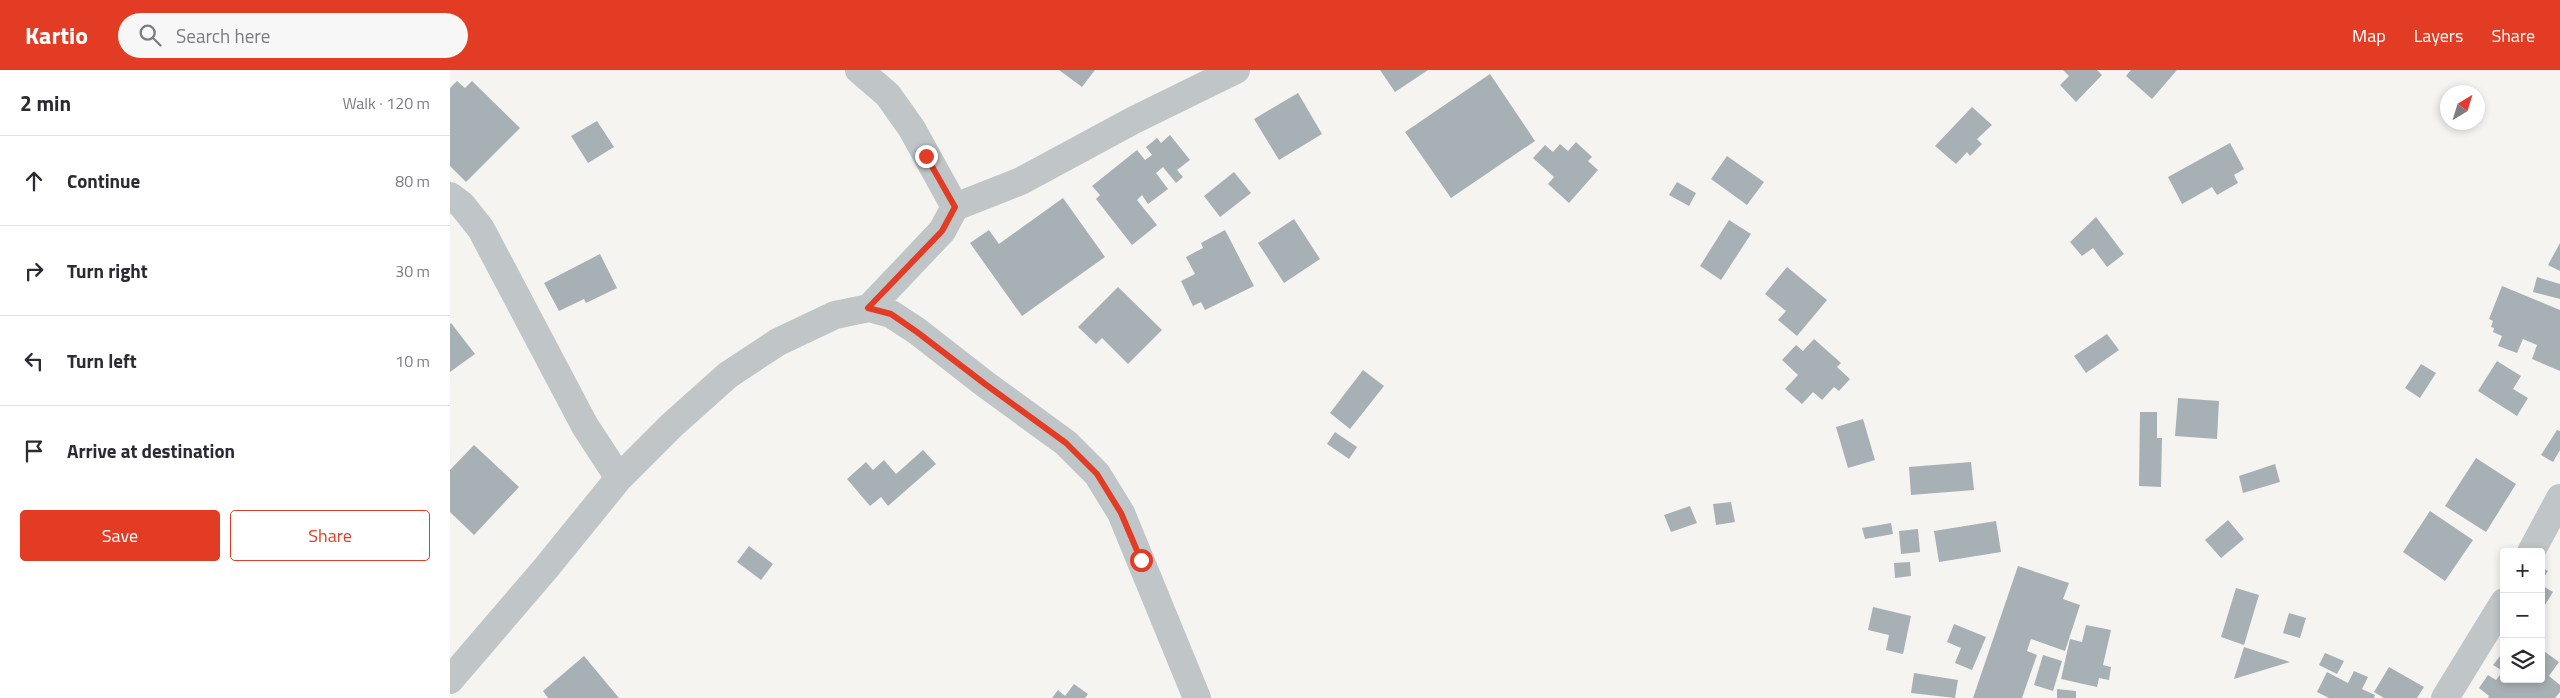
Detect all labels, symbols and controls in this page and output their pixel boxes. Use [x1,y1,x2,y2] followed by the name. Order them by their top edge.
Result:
[118,13,468,58] search box
[25,17,88,53] text: Kartio
[136,21,164,49] icon: search
[176,21,270,50] text: Search here
[2352,22,2386,49] text: Map
[2414,22,2463,49] text: Layers
[2491,22,2535,49] text: Share
[2440,85,2485,130] north arrow
[20,87,71,119] text: 2 min
[342,91,430,115] text: Walk · 120 m
[915,145,938,168] route end
[67,166,140,195] text: Continue
[20,167,48,195] icon: ahead
[395,169,430,193] text: 80 m
[67,256,148,285] text: Turn right
[20,257,48,285] icon: right
[395,259,430,283] text: 30 m
[67,346,137,375] text: Turn left
[20,347,48,375] icon: left
[395,349,430,373] text: 10 m
[67,436,235,465] text: Arrive at destination
[20,437,48,465] icon: arrive
[20,510,220,561] button: Save
[230,510,430,561] button: Share
[2500,548,2545,683] map controls
[2500,548,2545,593] button: +
[1130,549,1153,572] route start
[2500,593,2545,638] button: −
[2500,638,2545,683] button: layers

